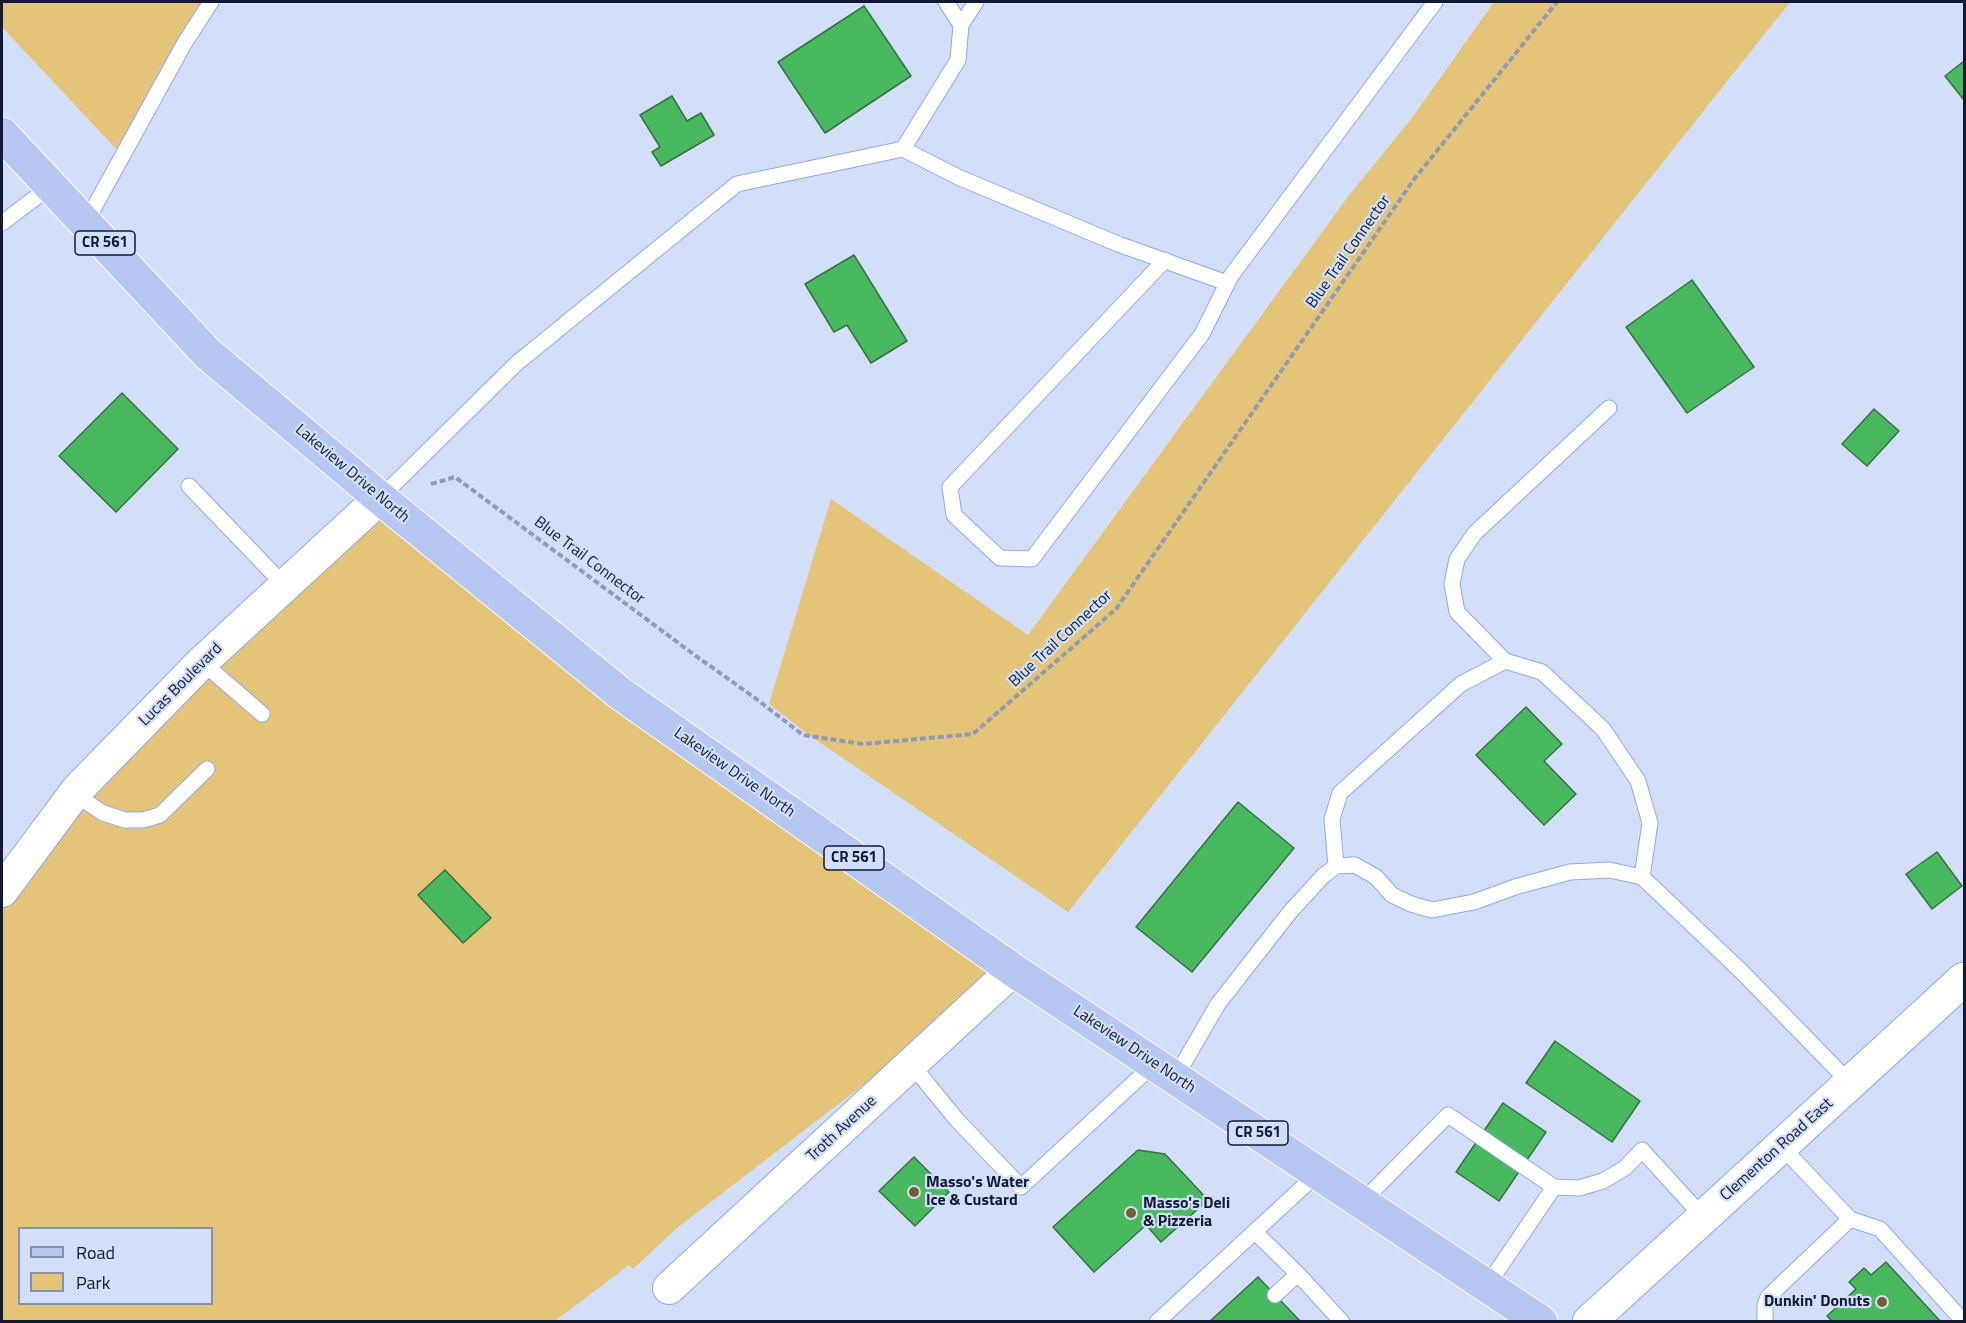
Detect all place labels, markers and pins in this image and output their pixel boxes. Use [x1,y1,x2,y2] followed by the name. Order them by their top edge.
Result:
[926,1173,1029,1211] place label: Masso's Water Ice & Custard
[907,1185,921,1199] marker: Masso's Water Ice & Custard
[1143,1194,1230,1232] place label: Masso's Deli & Pizzeria
[1124,1206,1138,1220] marker: Masso's Deli & Pizzeria
[1764,1292,1870,1312] place label: Dunkin' Donuts
[1875,1295,1889,1309] marker: Dunkin' Donuts

